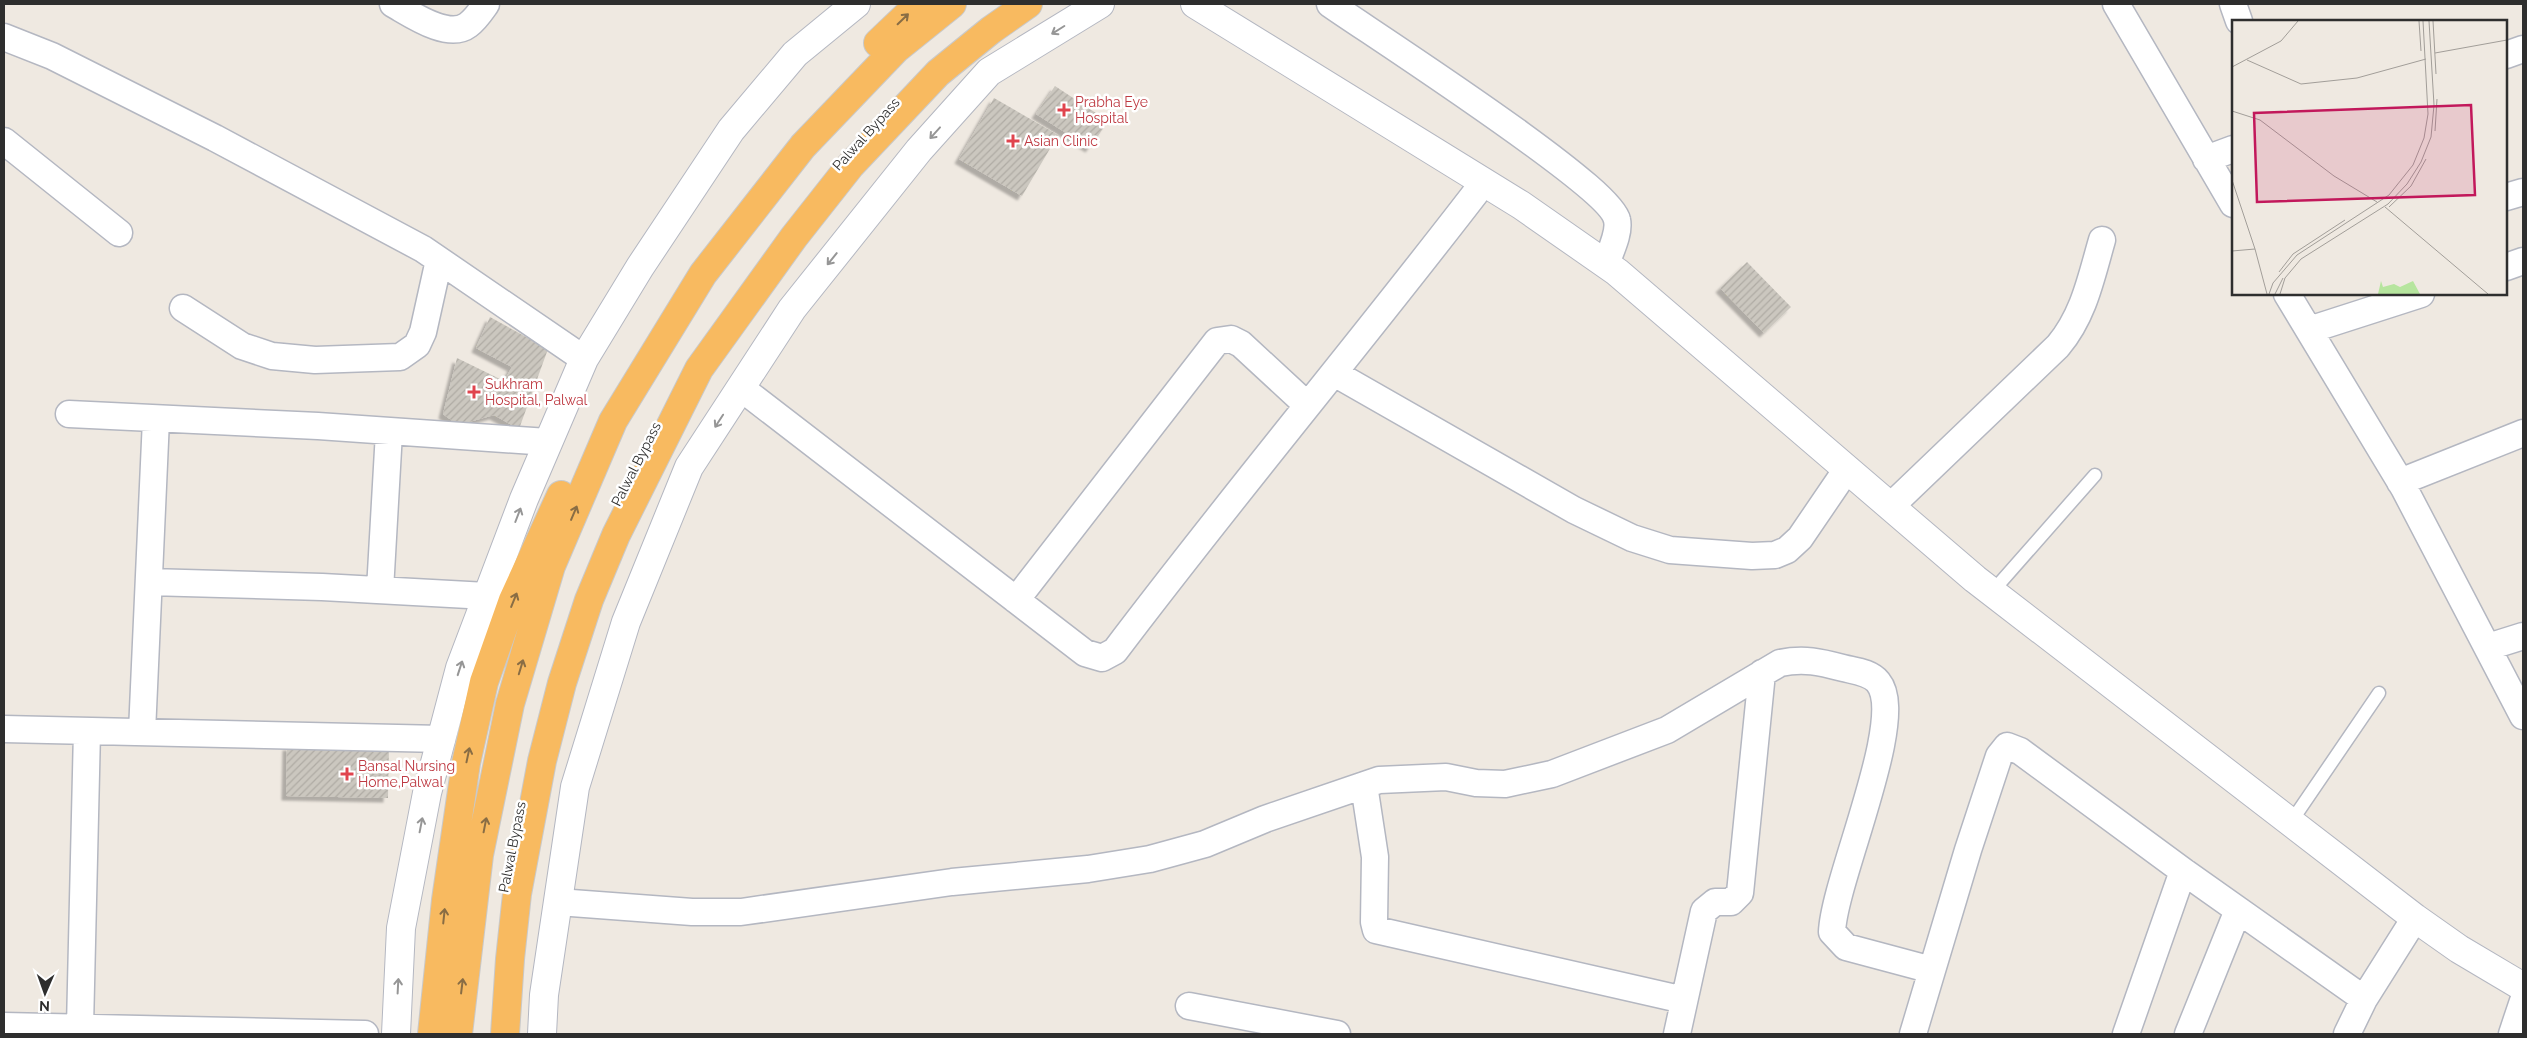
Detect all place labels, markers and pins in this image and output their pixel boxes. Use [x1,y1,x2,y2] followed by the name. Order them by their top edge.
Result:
[1075,94,1148,126] place label: Prabha Eye Hospital
[1057,103,1071,117] marker: Prabha Eye Hospital
[1024,133,1098,149] place label: Asian Clinic
[1006,134,1020,148] marker: Asian Clinic
[485,376,588,408] place label: Sukhram Hospital, Palwal
[467,385,481,399] marker: Sukhram Hospital, Palwal
[358,758,455,790] place label: Bansal Nursing Home,Palwal
[340,767,354,781] marker: Bansal Nursing Home,Palwal

